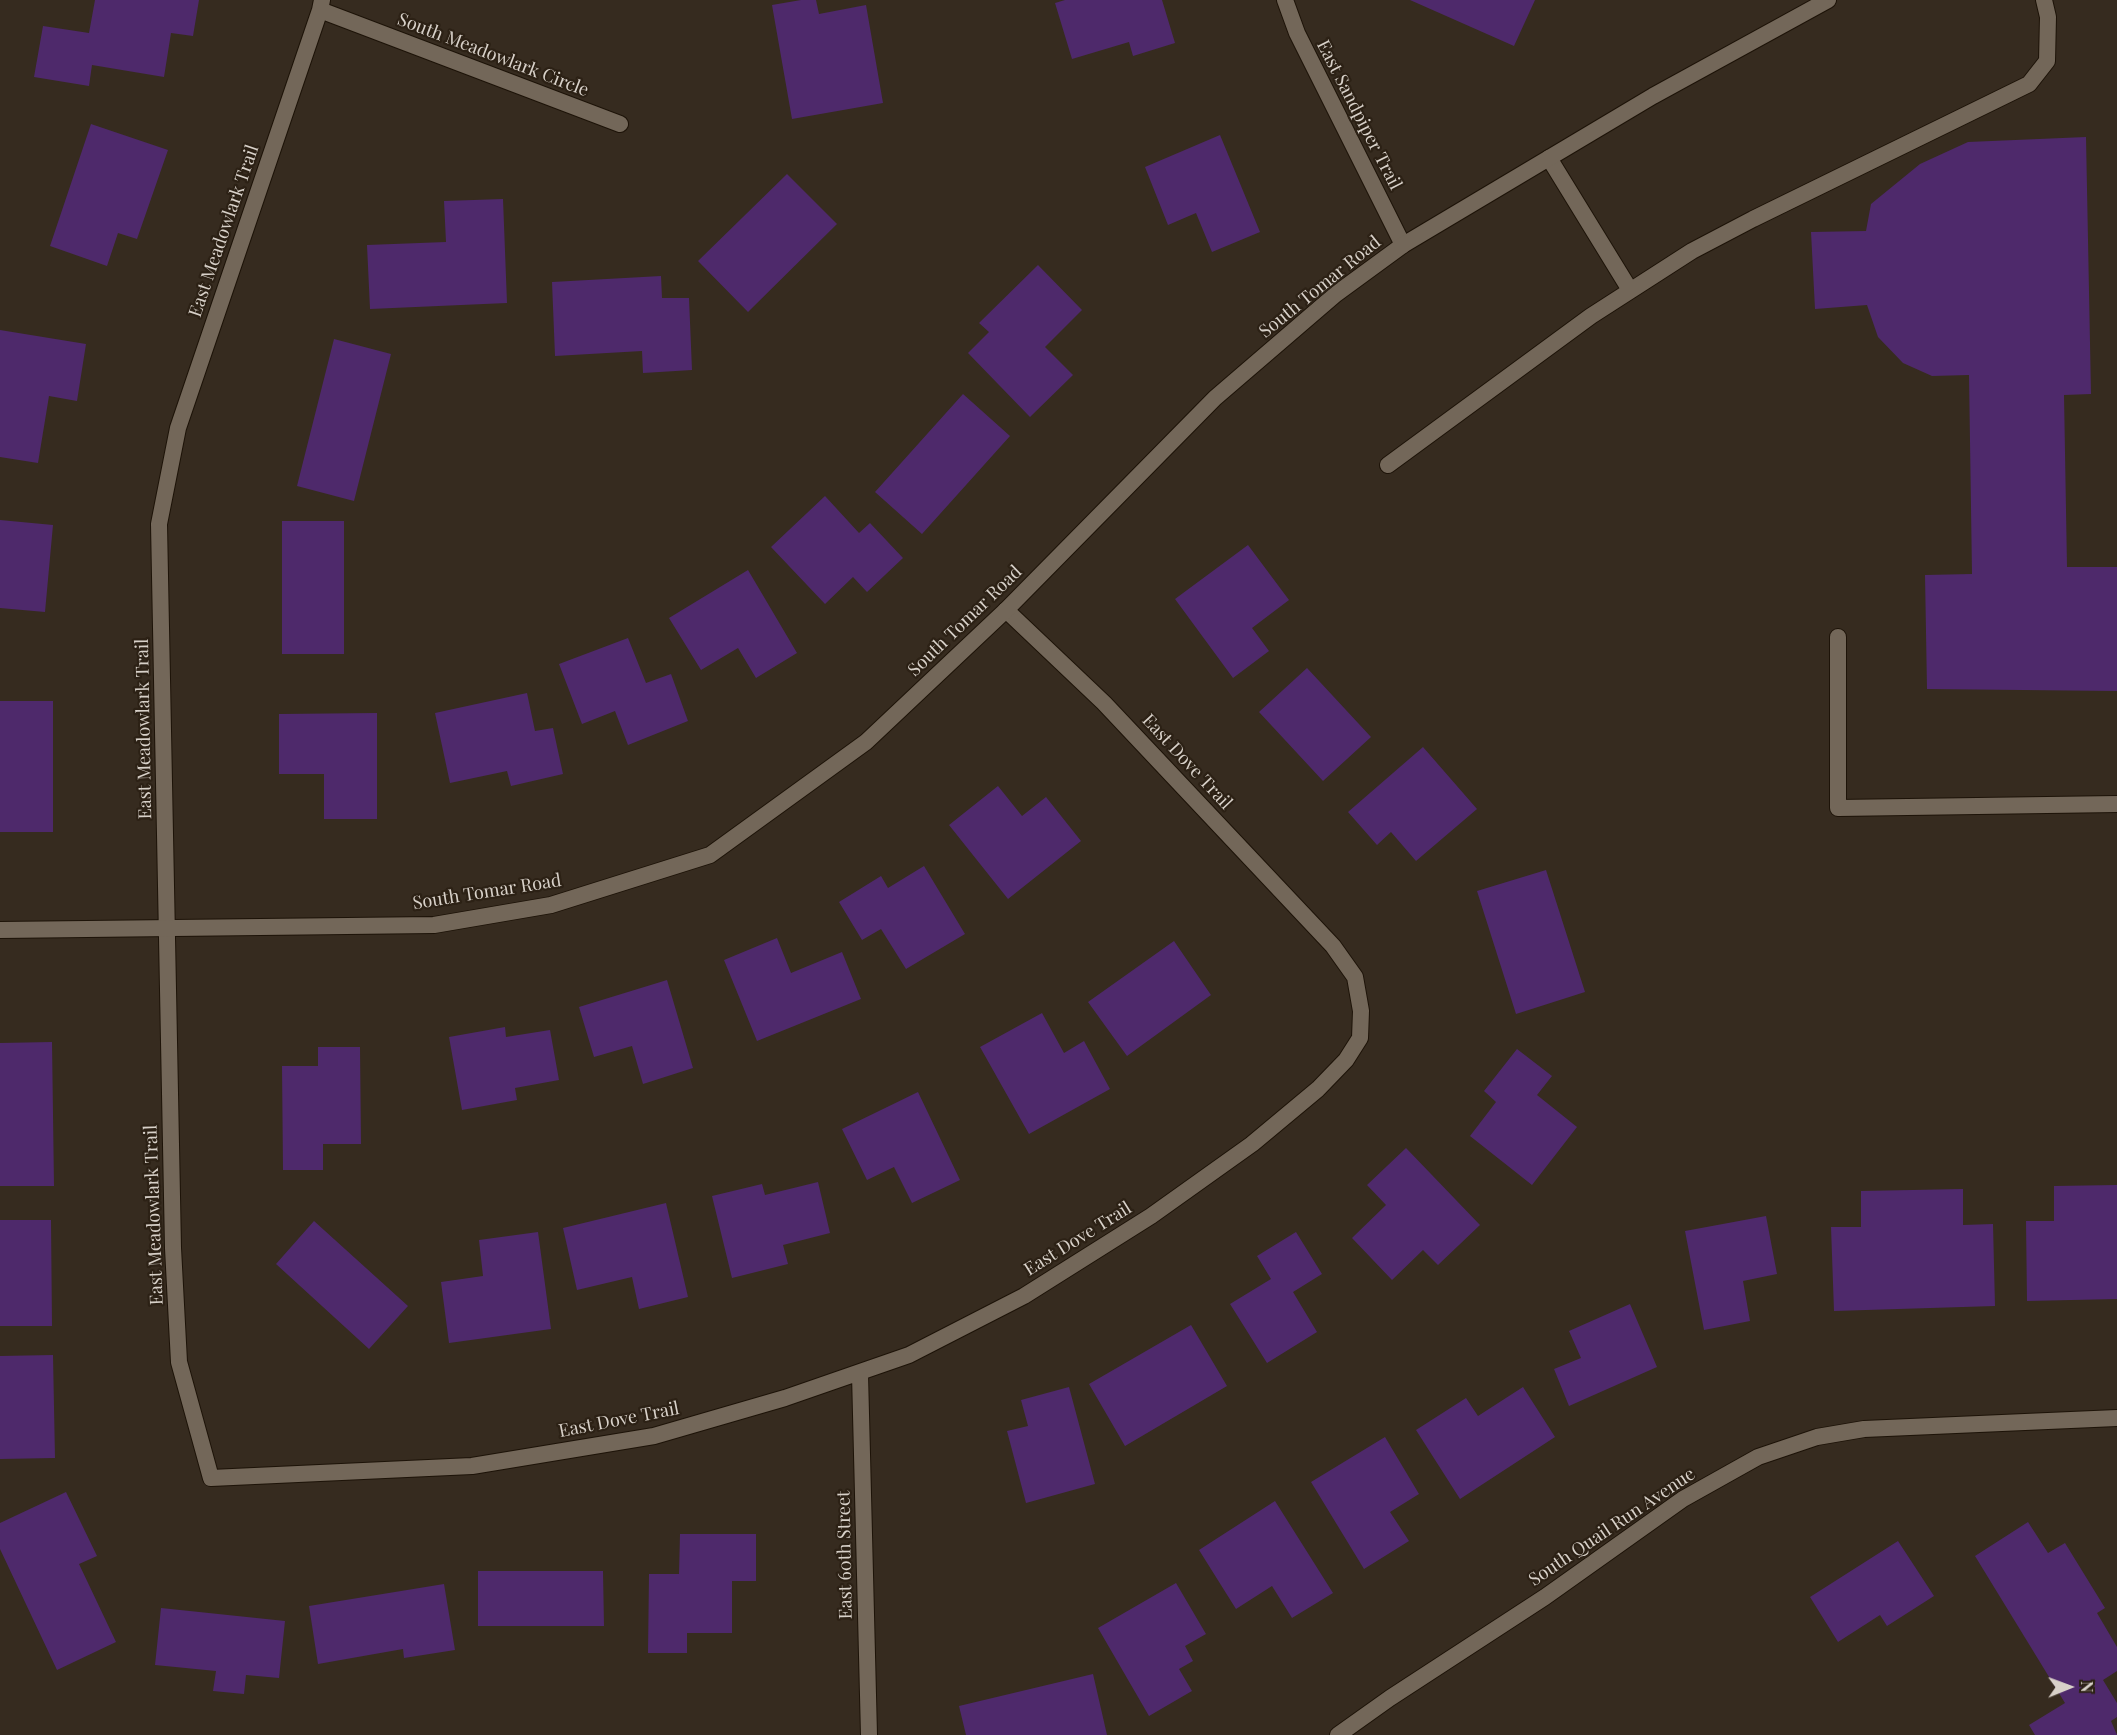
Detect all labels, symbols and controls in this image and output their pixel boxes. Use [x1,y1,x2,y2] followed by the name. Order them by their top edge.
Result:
[394,9,592,101] street label: South Meadowlark Circle
[1312,37,1406,193] street label: East Sandpiper Trail
[184,142,264,320] street label: East Meadowlark Trail
[1255,231,1385,343] street label: South Tomar Road
[903,561,1027,681] street label: South Tomar Road
[132,639,156,819] street label: East Meadowlark Trail
[1137,710,1237,814] street label: East Dove Trail
[411,870,563,914] street label: South Tomar Road
[140,1124,168,1306] street label: East Meadowlark Trail
[1020,1197,1136,1281] street label: East Dove Trail
[557,1398,681,1442] street label: East Dove Trail
[1525,1463,1699,1591] street label: South Quail Run Avenue
[833,1490,857,1620] street label: East 60th Street
[2039,1657,2099,1717] north arrow
[2077,1681,2098,1693] text: N

